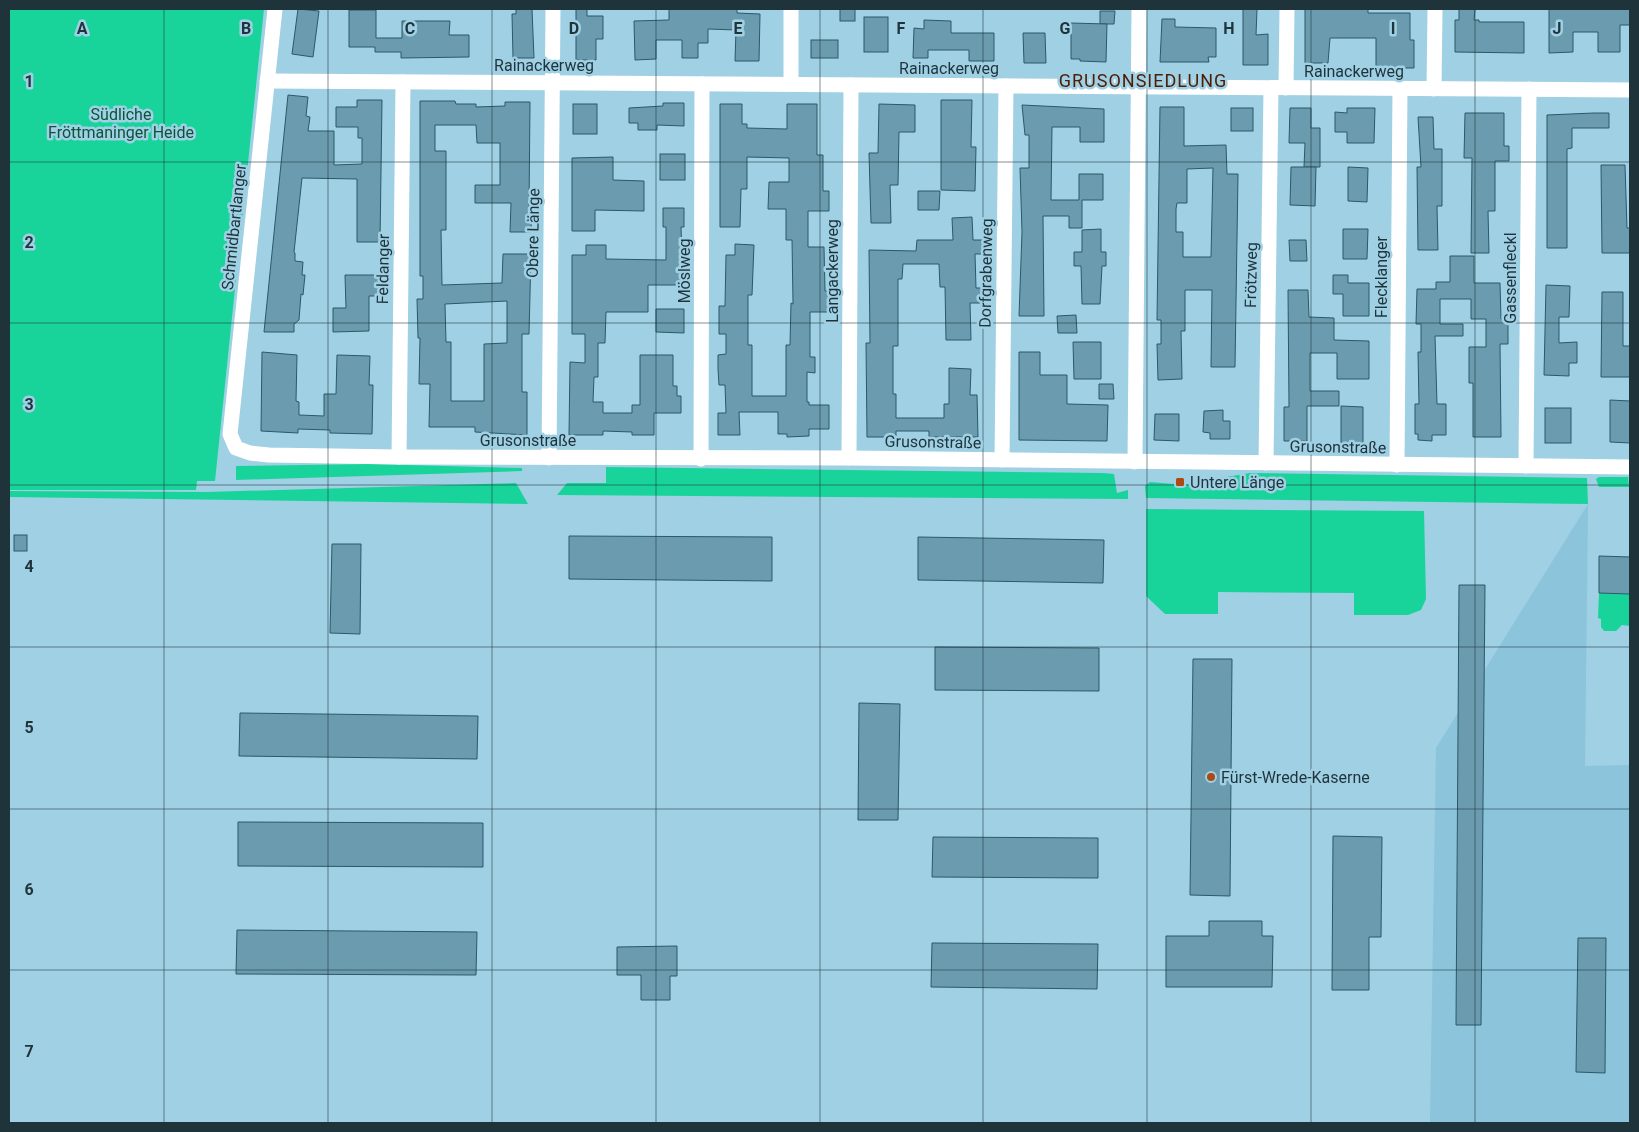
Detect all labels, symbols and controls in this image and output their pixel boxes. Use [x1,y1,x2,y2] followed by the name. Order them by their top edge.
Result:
[77,19,88,38] text: A
[241,19,251,38] text: B
[405,19,415,38] text: C
[569,19,579,38] text: D
[734,19,743,38] text: E
[897,19,906,38] text: F
[1060,19,1071,38] text: G
[1223,19,1235,38] text: H
[1391,19,1395,38] text: I
[1553,19,1561,38] text: J
[494,56,594,75] street label: Rainackerweg
[899,59,999,78] street label: Rainackerweg
[1304,62,1404,81] street label: Rainackerweg
[1059,70,1227,91] district label: GRUSONSIEDLUNG
[24,72,34,91] text: 1
[48,105,194,142] park label: Südliche Fröttmaninger Heide
[218,162,250,291] street label: Schmidbartlanger
[523,188,543,278] street label: Obere Länge
[976,218,996,328] street label: Dorfgrabenweg
[823,219,842,323] street label: Langackerweg
[1501,232,1520,324] street label: Gassenfleckl
[24,233,34,252] text: 2
[373,233,393,304] street label: Feldanger
[1372,235,1391,318] street label: Flecklanger
[675,239,694,303] street label: Möslweg
[1241,242,1261,308] street label: Frötzweg
[24,395,34,414] text: 3
[480,431,576,450] street label: Grusonstraße
[885,432,981,452] street label: Grusonstraße
[1290,437,1386,457] street label: Grusonstraße
[1190,473,1284,492] place label: Untere Länge
[1174,476,1186,488] marker: Untere Länge
[24,557,34,576] text: 4
[24,718,34,737] text: 5
[1221,768,1370,787] place label: Fürst-Wrede-Kaserne
[1205,771,1217,783] marker: Fürst-Wrede-Kaserne
[24,880,34,899] text: 6
[24,1042,34,1061] text: 7

